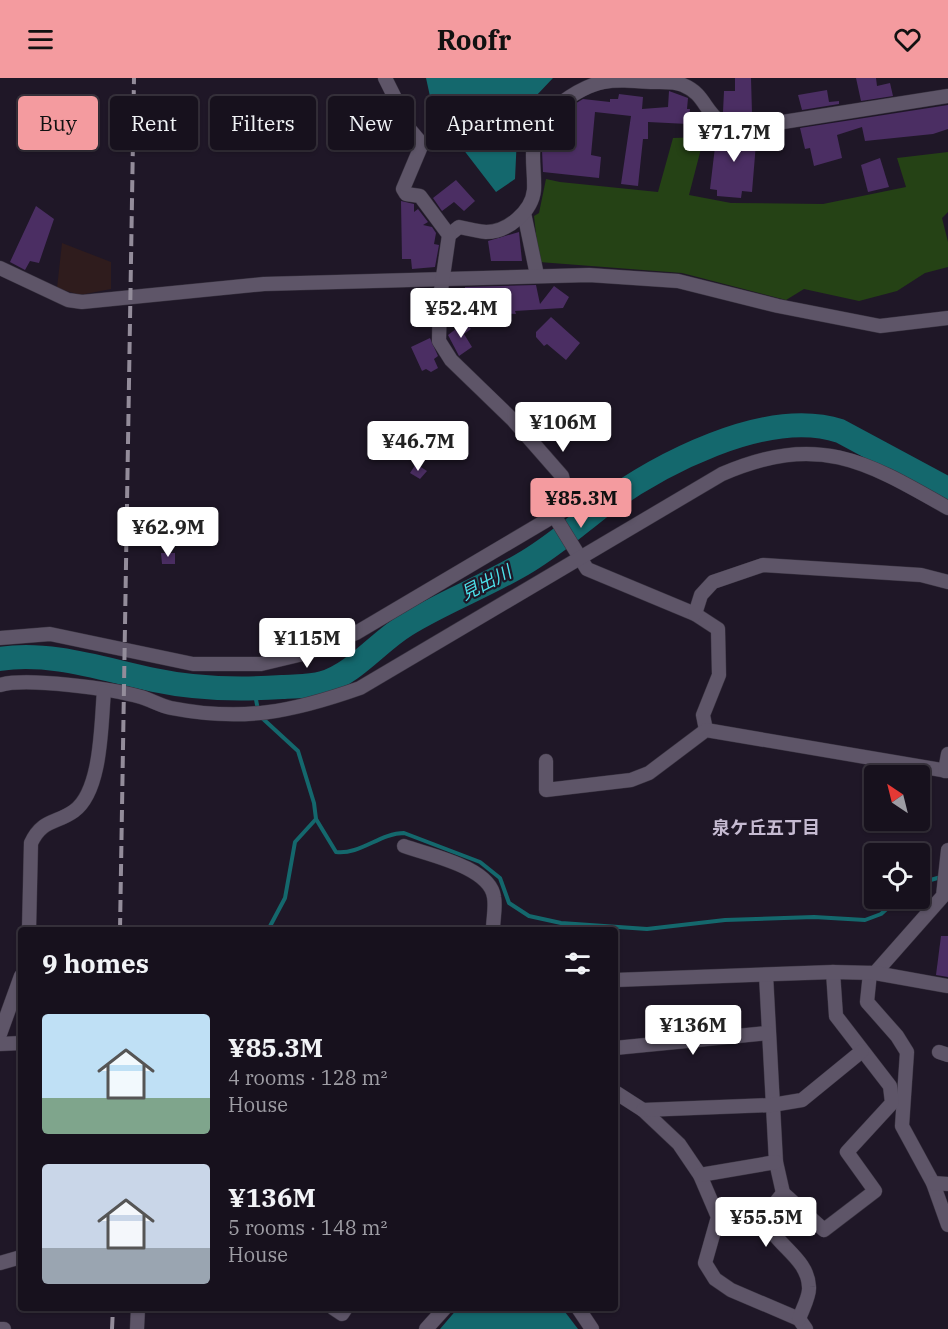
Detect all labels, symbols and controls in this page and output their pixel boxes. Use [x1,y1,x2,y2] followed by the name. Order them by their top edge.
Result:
[437,22,511,57] text: Roofr
[24,23,57,56] icon: menu
[891,23,924,56] icon: heart
[18,96,98,150] chip: Buy
[110,96,198,150] chip: Rent
[210,96,316,150] chip: Filters
[328,96,414,150] chip: New
[426,96,575,150] chip: Apartment
[685,112,783,163] pin: ¥71.7M
[697,118,771,145] text: ¥71.7M
[412,288,510,339] pin: ¥52.4M
[424,294,498,321] text: ¥52.4M
[521,402,605,453] pin: ¥106M
[529,408,597,435] text: ¥106M
[369,421,467,472] pin: ¥46.7M
[381,427,455,454] text: ¥46.7M
[532,478,630,529] pin: ¥85.3M
[544,484,618,511] text: ¥85.3M
[119,507,217,558] pin: ¥62.9M
[131,513,205,540] text: ¥62.9M
[456,559,517,605] water label: 見出川
[265,618,349,669] pin: ¥115M
[273,624,341,651] text: ¥115M
[864,765,930,831] north arrow
[864,765,930,909] map controls
[712,816,820,839] district label: 泉ケ丘五丁目
[864,843,930,909] button: locate
[42,946,149,980] text: 9 homes
[561,947,594,980] icon: filters
[651,1005,735,1056] pin: ¥136M
[659,1011,727,1038] text: ¥136M
[228,1030,323,1064] text: ¥85.3M
[90,1038,162,1110] icon: home
[228,1064,387,1091] text: 4 rooms · 128 m²
[228,1091,288,1118] text: House
[228,1180,316,1214] text: ¥136M
[90,1188,162,1260] icon: home
[717,1197,815,1248] pin: ¥55.5M
[729,1203,803,1230] text: ¥55.5M
[228,1214,387,1241] text: 5 rooms · 148 m²
[228,1241,288,1268] text: House

